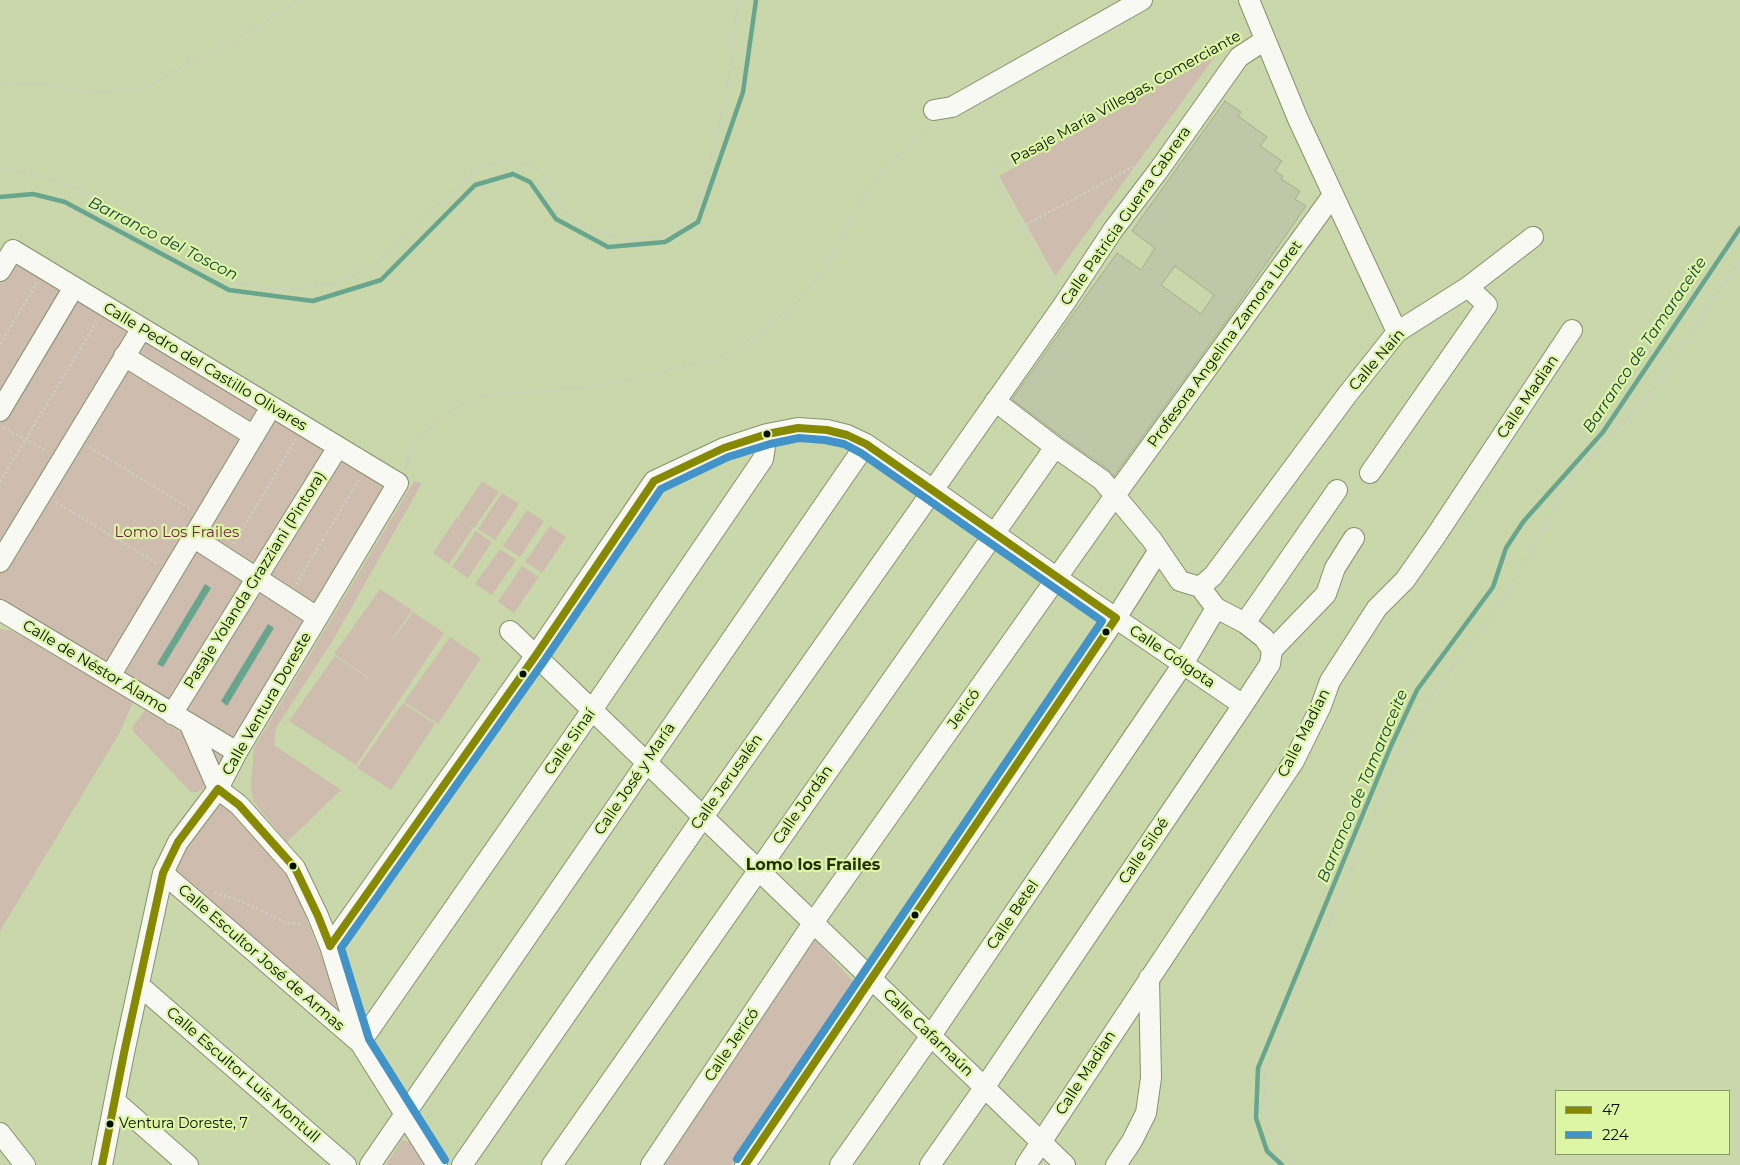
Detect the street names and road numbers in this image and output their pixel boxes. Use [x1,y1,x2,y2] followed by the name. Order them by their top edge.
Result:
[1008,27,1244,169] street label: Pasaje María Villegas, Comerciante
[1057,123,1195,309] street label: Calle Patricia Guerra Cabrera
[1144,237,1306,451] street label: Profesora Angelina Zamora Lloret
[100,299,310,435] street label: Calle Pedro del Castillo Olivares
[1345,326,1409,394] street label: Calle Naín
[1493,352,1563,442] street label: Calle Madian
[180,468,330,692] street label: Pasaje Yolanda Grazziani (Pintora)
[19,616,171,718] street label: Calle de Néstor Álamo
[1126,622,1218,692] street label: Calle Gólgota
[219,629,315,779] street label: Calle Ventura Doreste
[944,686,984,732] street label: Jericó
[1274,686,1334,780] street label: Calle Madian
[541,705,599,779] street label: Calle Sinaí
[591,719,679,839] street label: Calle José y María
[687,731,767,833] street label: Calle Jerusalén
[769,762,837,848] street label: Calle Jordán
[1115,814,1173,888] street label: Calle Siloé
[983,877,1043,953] street label: Calle Betel
[174,881,348,1035] street label: Calle Escultor José de Armas
[879,985,977,1081] street label: Calle Cafarnaún
[163,1003,323,1147] street label: Calle Escultor Luis Montull
[701,1005,763,1085] street label: Calle Jericó
[1052,1028,1120,1118] street label: Calle Madian

